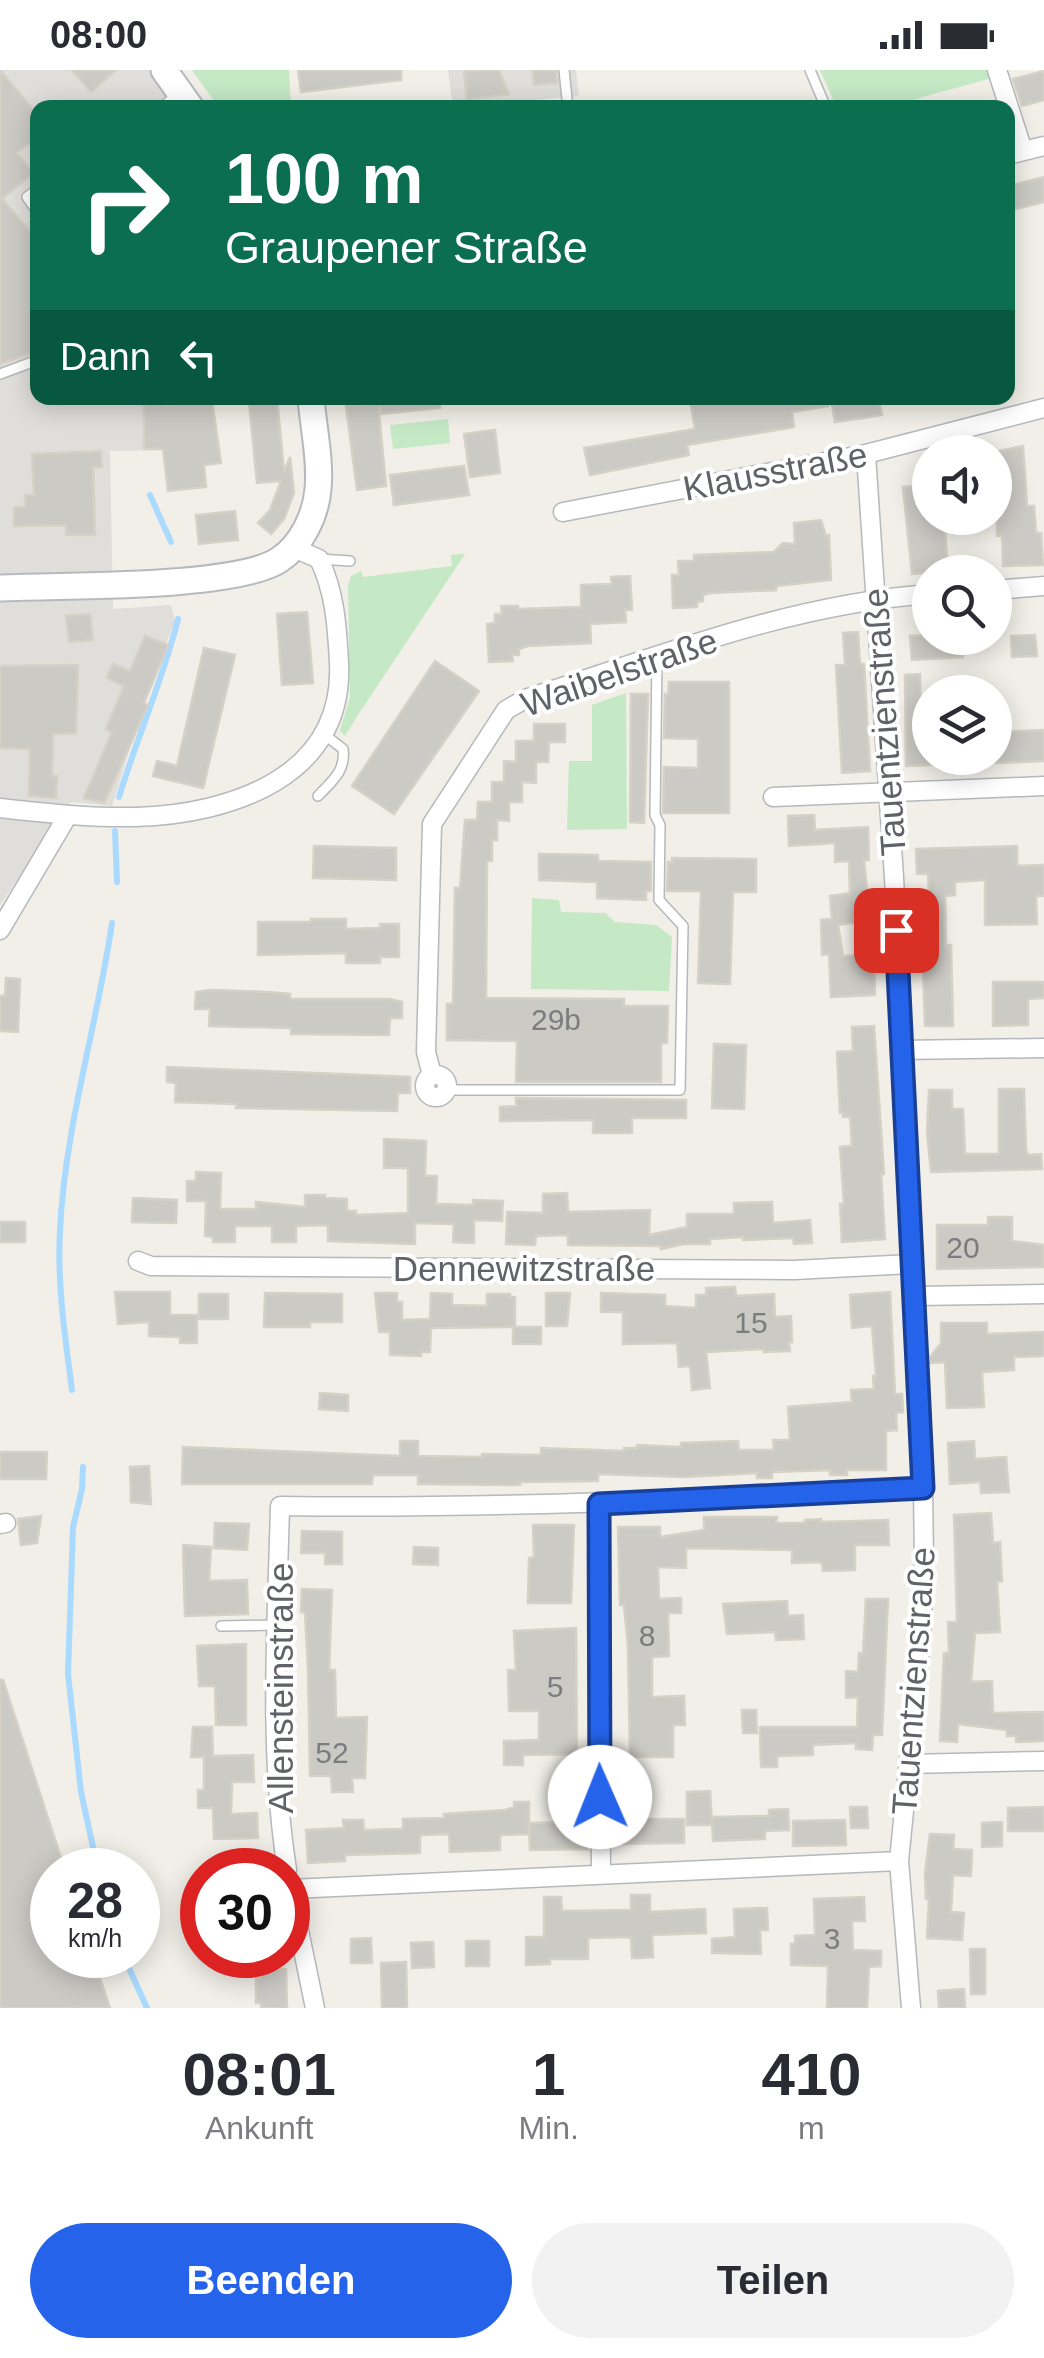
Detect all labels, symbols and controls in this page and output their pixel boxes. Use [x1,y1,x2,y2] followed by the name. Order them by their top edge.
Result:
[50,14,147,56] text: 08:00
[60,140,190,270] icon: right
[225,140,423,218] text: 100 m
[225,222,588,273] text: Graupener Straße
[171,330,226,385] icon: left
[60,336,151,378] text: Dann
[680,434,870,508] street label: Klausstraße
[912,435,1012,775] map controls
[912,435,1012,535] button: sound
[912,555,1012,655] button: search
[855,587,913,857] street label: Tauentzienstraße
[516,620,722,724] street label: Waibelstraße
[912,675,1012,775] button: layers
[854,888,939,973] pin
[869,903,924,958] icon: arrive
[531,1003,581,1036] house number: 29b
[946,1231,980,1264] house number: 20
[393,1249,655,1288] street label: Dennewitzstraße
[734,1306,768,1339] house number: 15
[884,1546,942,1816] street label: Tauentzienstraße
[261,1563,300,1813] street label: Allensteinstraße
[639,1619,655,1652] house number: 8
[547,1670,563,1703] house number: 5
[315,1736,349,1769] house number: 52
[548,1745,652,1849] position arrow
[180,1848,310,1978] speed limit sign: 30
[67,1873,123,1929] text: 28
[824,1922,840,1955] house number: 3
[68,1924,122,1952] text: km/h
[182,2041,336,2108] text: 08:01
[532,2041,565,2108] text: 1
[761,2041,861,2108] text: 410
[205,2110,313,2146] text: Ankunft
[518,2110,579,2146] text: Min.
[798,2110,825,2146] text: m
[30,2223,512,2338] button: Beenden
[532,2223,1014,2338] button: Teilen

